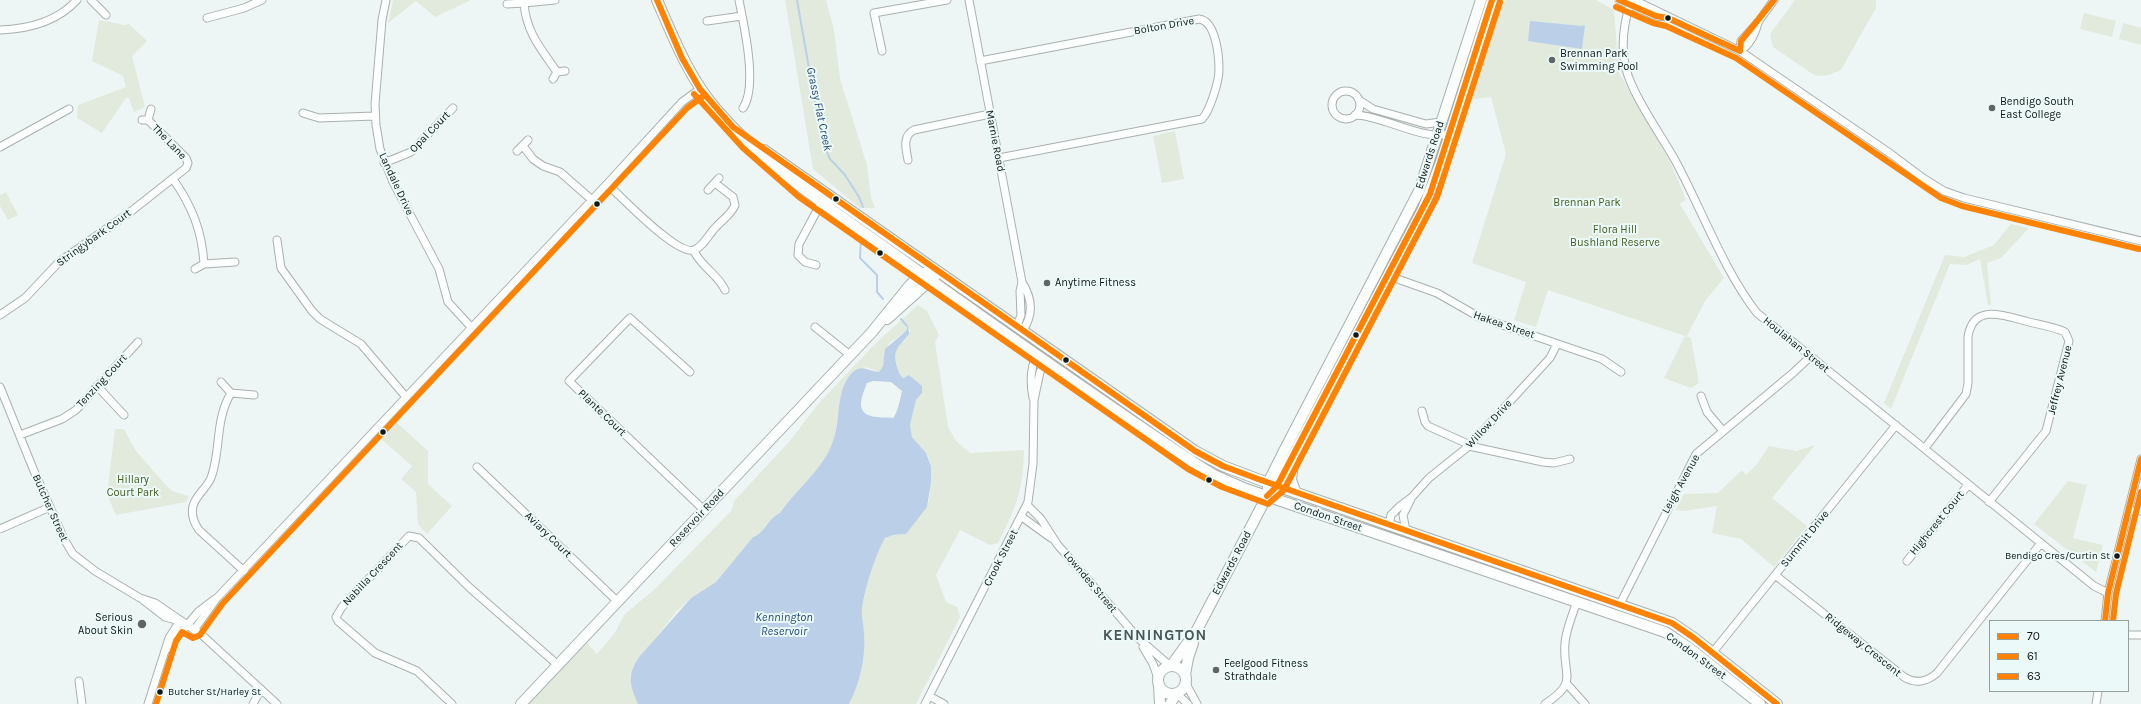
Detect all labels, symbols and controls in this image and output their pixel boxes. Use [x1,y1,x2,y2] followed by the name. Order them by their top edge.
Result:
[1663,13,1673,23] unlabelled marker
[1133,14,1195,38] street label: Bolton Drive
[1560,47,1638,73] place label: Brennan Park Swimming Pool
[1547,55,1557,65] marker: Brennan Park Swimming Pool
[803,66,835,152] water label: Grassy Flat Creek
[2000,95,2074,121] place label: Bendigo South East College
[1987,103,1997,113] marker: Bendigo South East College
[407,108,453,156] street label: Opal Court
[983,109,1007,173] street label: Marnie Road
[1413,119,1447,191] street label: Edwards Road
[149,122,189,162] street label: The Lane
[376,151,416,217] street label: Landale Drive
[831,194,841,204] unlabelled marker
[1553,196,1621,210] park label: Brennan Park
[592,199,602,209] unlabelled marker
[54,206,134,270] street label: Stringybark Court
[1570,223,1660,249] park label: Flora Hill Bushland Reserve
[875,248,885,258] unlabelled marker
[1055,276,1136,290] place label: Anytime Fitness
[1042,278,1052,288] marker: Anytime Fitness
[1472,308,1536,342] street label: Hakea Street
[1760,314,1832,376] street label: Houlahan Street
[1351,330,1361,340] unlabelled marker
[2045,344,2075,416] street label: Jeffrey Avenue
[74,351,130,411] street label: Tenzing Court
[1061,355,1071,365] unlabelled marker
[575,387,629,439] street label: Plante Court
[1463,397,1515,451] street label: Willow Drive
[378,427,388,437] unlabelled marker
[1659,452,1703,516] street label: Leigh Avenue
[29,472,71,544] street label: Butcher Street
[107,473,159,499] park label: Hillary Court Park
[1204,475,1214,485] unlabelled marker
[667,486,727,550] street label: Reservoir Road
[1907,488,1967,558] street label: Highcrest Court
[1292,499,1364,535] street label: Condon Street
[1778,508,1832,570] street label: Summit Drive
[522,509,574,561] street label: Aviary Court
[981,527,1021,589] street label: Crook Street
[1210,529,1254,597] street label: Edwards Road
[340,539,406,609] street label: Nabilla Crescent
[1060,548,1120,616] street label: Lowndes Street
[2005,550,2110,562] place label: Bendigo Cres/Curtin St
[2112,551,2122,561] marker: Bendigo Cres/Curtin St
[1822,610,1904,680] street label: Ridgeway Crescent
[78,611,133,637] place label: Serious About Skin
[755,611,813,639] water label: Kennington Reservoir
[136,618,148,630] marker: Serious About Skin
[1989,620,2129,692] legend
[1103,627,1207,645] district label: KENNINGTON
[2027,629,2040,643] text: 70
[1663,630,1729,682] street label: Condon Street
[2027,649,2038,663] text: 61
[1224,657,1308,683] place label: Feelgood Fitness Strathdale
[1211,665,1221,675] marker: Feelgood Fitness Strathdale
[2027,669,2041,683] text: 63
[168,686,261,698] place label: Butcher St/Harley St
[155,687,165,697] marker: Butcher St/Harley St

